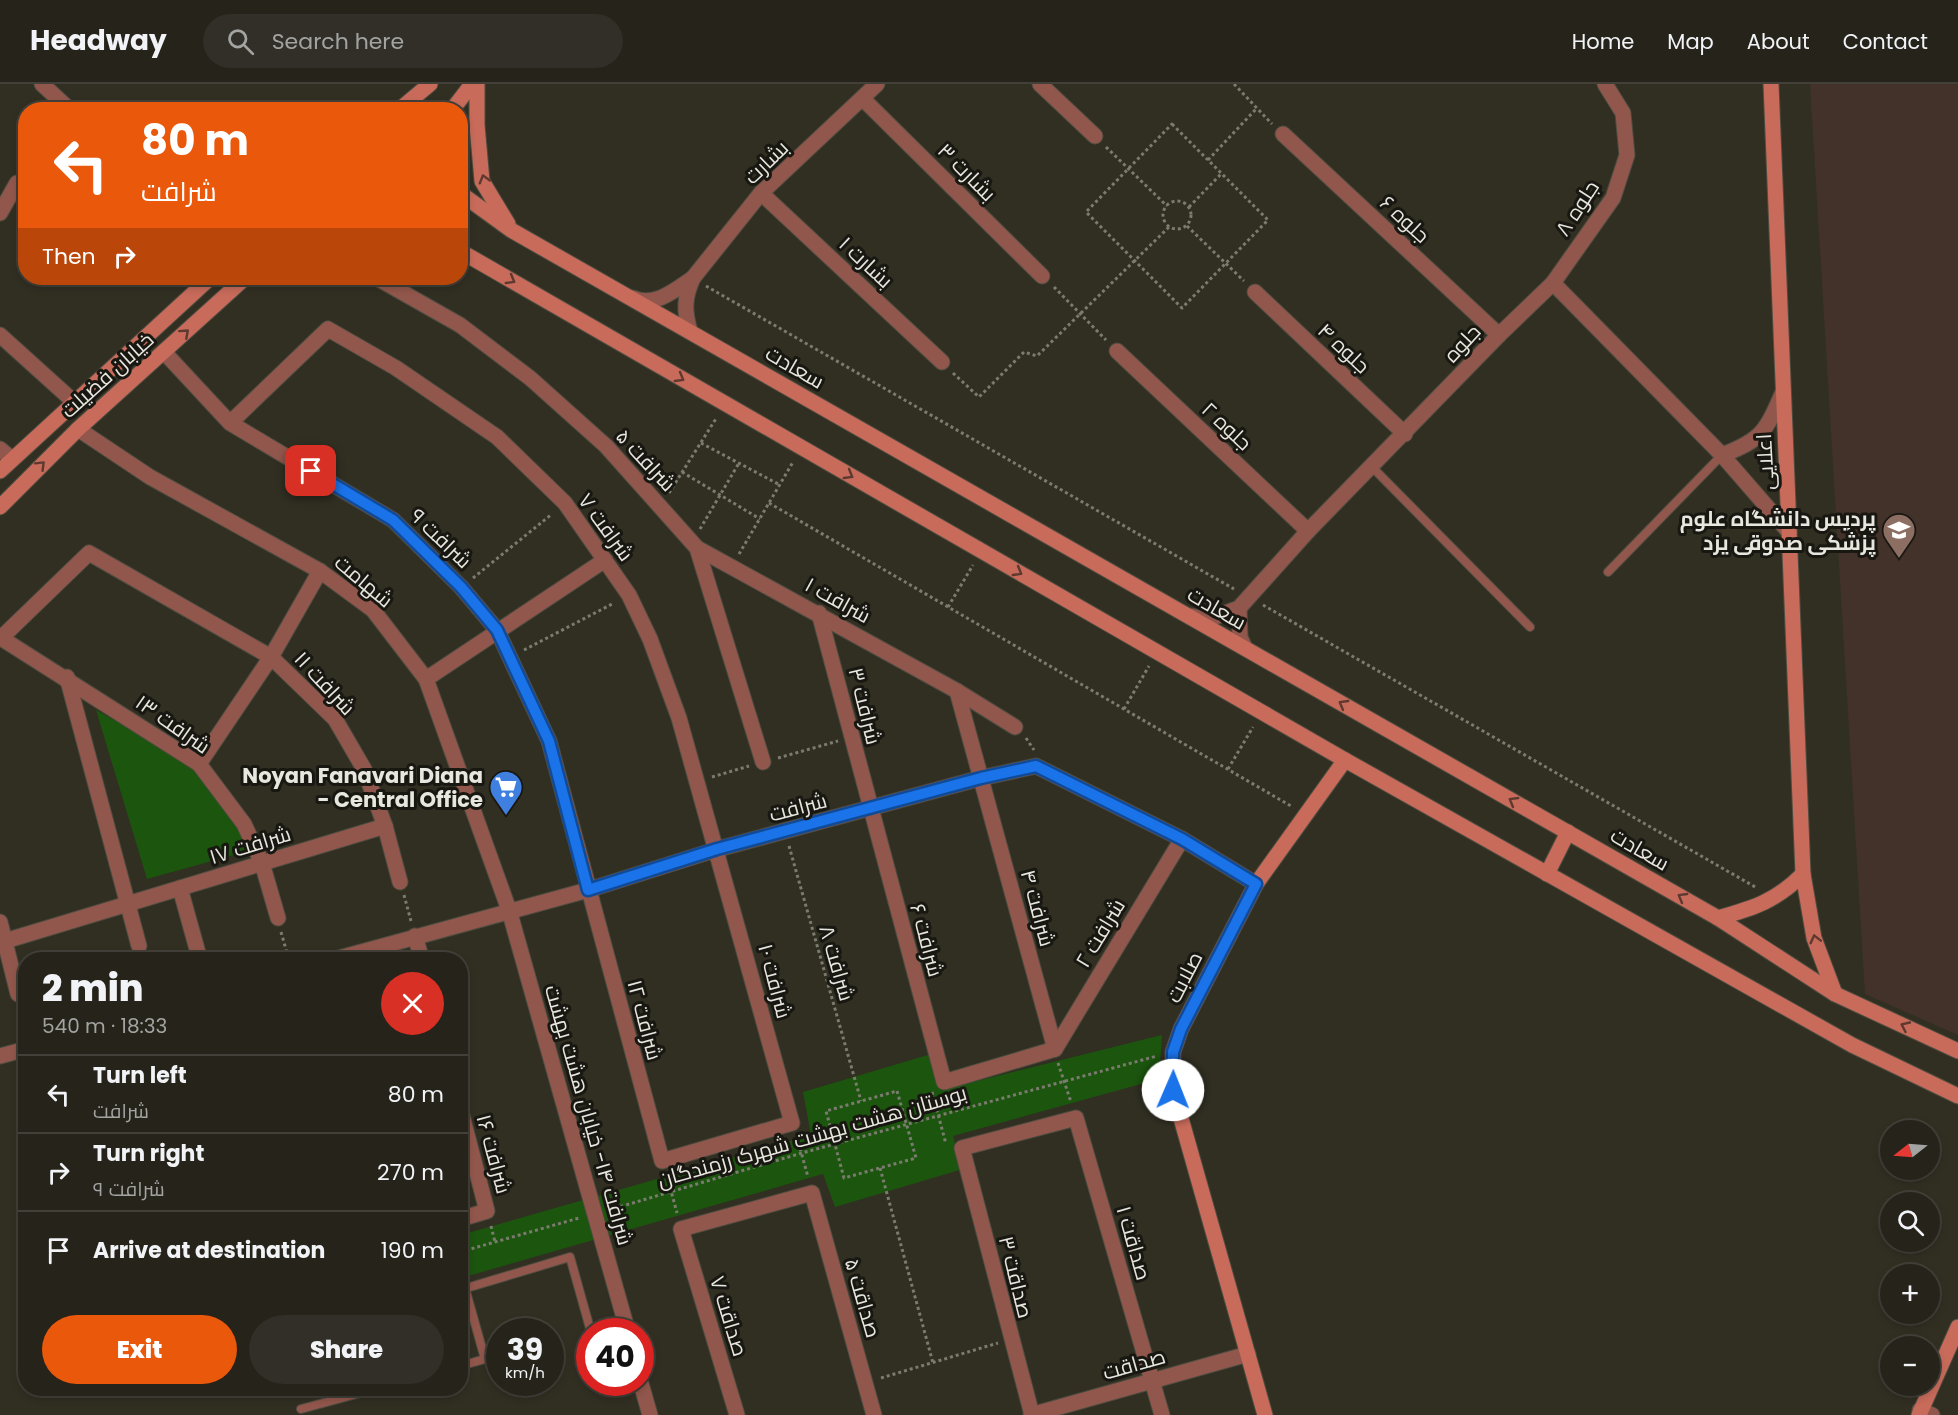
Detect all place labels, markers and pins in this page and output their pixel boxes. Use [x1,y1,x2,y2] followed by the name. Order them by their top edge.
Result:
[285,445,336,496] pin
[1680,504,1876,558] place label: پردیس دانشگاه علوم پزشکی صدوقی یزد
[1881,512,1917,559] school or university icon: پردیس دانشگاه علوم پزشکی صدوقی یزد
[242,761,483,814] place label: Noyan Fanavari Diana - Central Office
[488,769,524,816] supermarket icon: Noyan Fanavari Diana - Central Office

